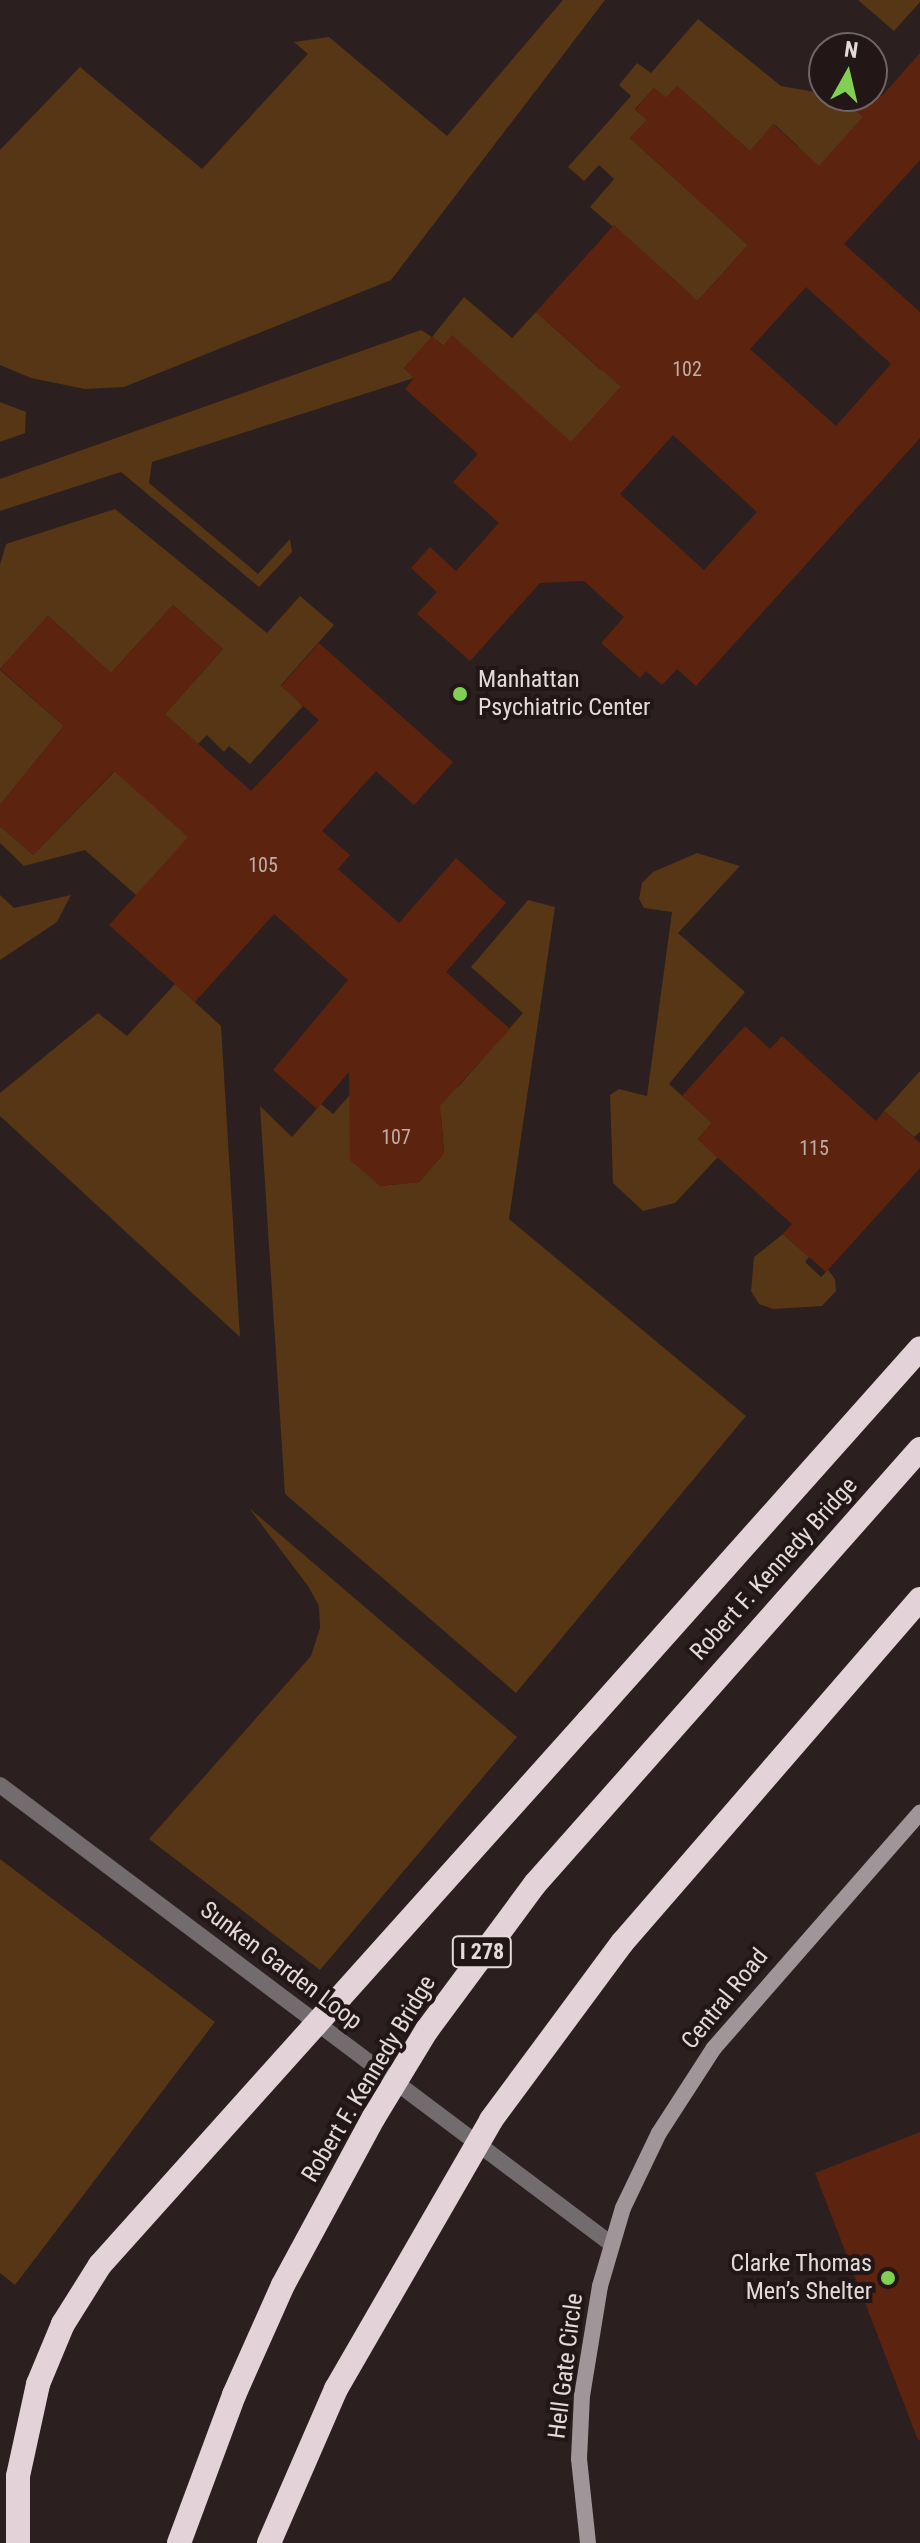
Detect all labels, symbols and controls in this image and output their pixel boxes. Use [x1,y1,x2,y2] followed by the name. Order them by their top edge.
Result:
[808,32,888,112] north arrow
[843,36,860,63] text: N
[672,357,702,381] house number: 102
[478,666,650,722] place label: Manhattan Psychiatric Center
[449,683,471,705] marker: Manhattan Psychiatric Center
[248,853,278,877] house number: 105
[381,1125,411,1149] house number: 107
[799,1136,829,1160] house number: 115
[684,1472,864,1666] street label: Robert F. Kennedy Bridge
[194,1896,368,2036] street label: Sunken Garden Loop
[450,1934,514,1970] road number: I 278
[676,1943,774,2055] street label: Central Road
[296,1970,442,2188] street label: Robert F. Kennedy Bridge
[730,2250,872,2306] place label: Clarke Thomas Men’s Shelter
[879,2269,897,2287] marker: Clarke Thomas Men’s Shelter
[543,2292,589,2440] street label: Hell Gate Circle

